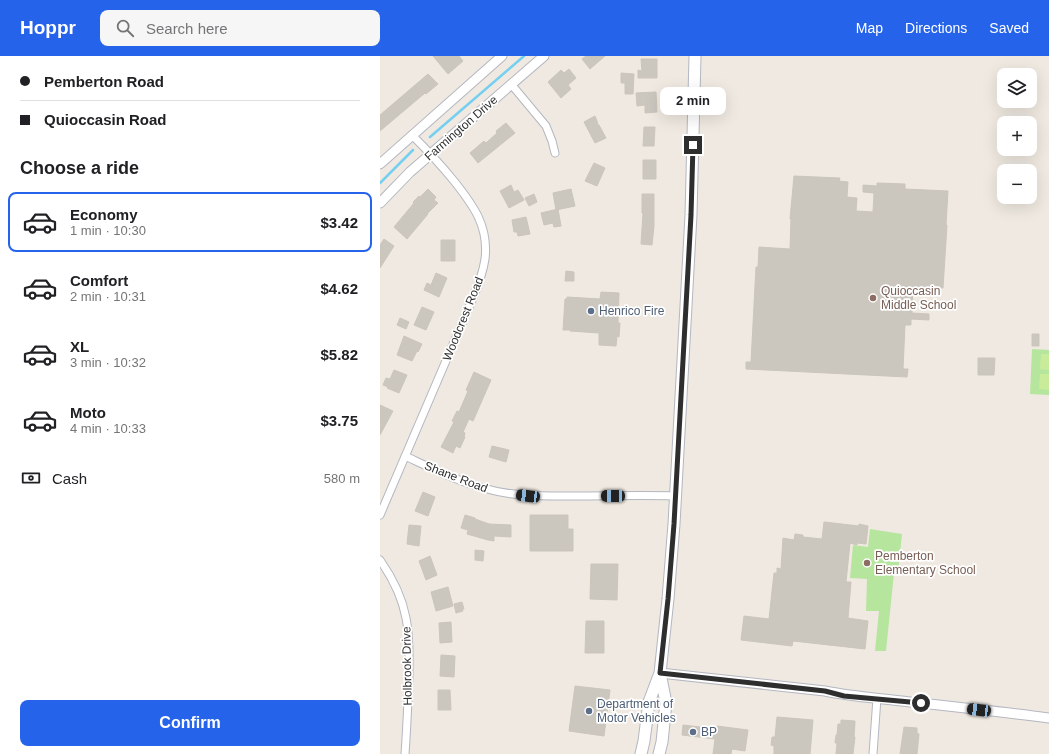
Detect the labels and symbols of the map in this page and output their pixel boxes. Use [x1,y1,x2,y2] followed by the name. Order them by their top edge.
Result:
[660,87,726,115] callout: 2 min
[422,92,501,163] street label: Farmington Drive
[684,136,702,154] route end
[440,275,486,363] street label: Woodcrest Road
[881,284,956,312] place label: Quioccasin Middle School
[868,293,878,303] marker: Quioccasin Middle School
[599,304,665,318] place label: Henrico Fire
[586,306,596,316] marker: Henrico Fire
[422,459,490,495] street label: Shane Road
[515,489,541,503] car
[601,490,625,502] car
[875,549,976,577] place label: Pemberton Elementary School
[862,558,872,568] marker: Pemberton Elementary School
[399,626,415,706] street label: Holbrook Drive
[912,694,930,712] route start
[597,697,676,725] place label: Department of Motor Vehicles
[966,703,992,717] car
[584,706,594,716] marker: Department of Motor Vehicles
[701,725,717,739] place label: BP
[688,727,698,737] marker: BP

